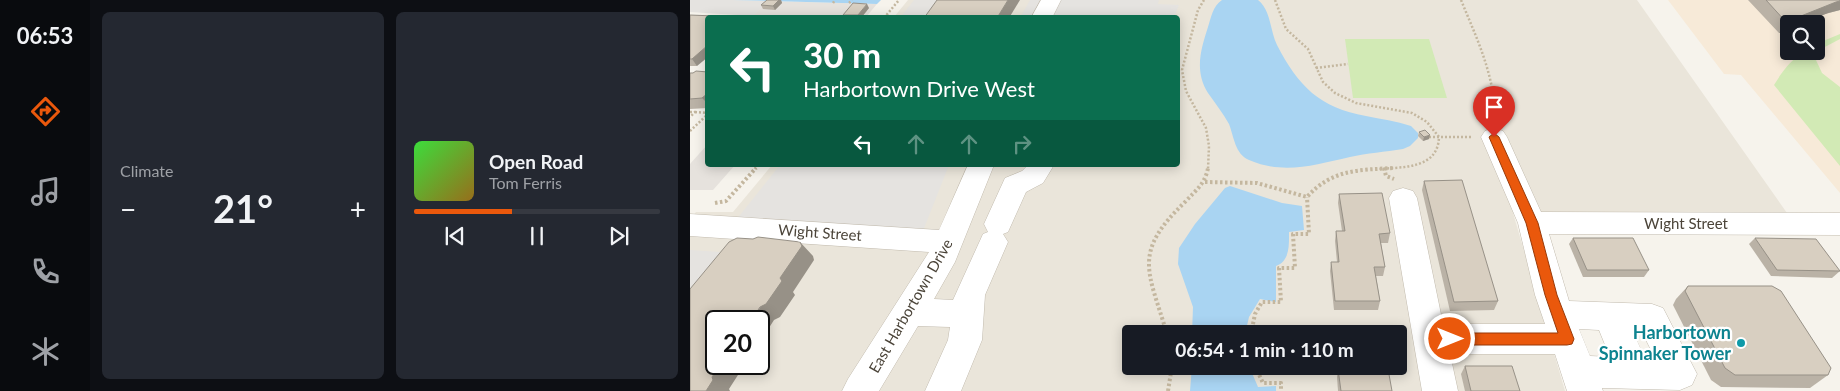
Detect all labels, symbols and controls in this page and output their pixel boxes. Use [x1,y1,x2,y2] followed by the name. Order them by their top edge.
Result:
[1780,15,1825,60] map controls
[1780,15,1825,60] button: search
[17,22,73,49] text: 06:53
[803,33,881,75] text: 30 m
[720,35,785,100] icon: left
[803,75,1035,102] text: Harbortown Drive West
[1473,86,1515,137] pin
[1480,93,1508,121] icon: arrive
[28,94,63,129] icon: directions
[849,130,877,158] icon: left
[902,130,930,158] icon: ahead
[955,130,983,158] icon: ahead
[1008,130,1036,158] icon: right
[489,150,583,173] text: Open Road
[120,161,173,180] text: Climate
[489,173,562,192] text: Tom Ferris
[28,174,63,209] icon: music
[213,185,273,231] text: 21°
[120,192,136,226] text: −
[350,192,366,226] text: +
[1644,214,1729,232] street label: Wight Street
[778,220,863,244] street label: Wight Street
[441,222,469,250] icon: previous
[523,222,551,250] icon: pause
[605,222,633,250] icon: next
[864,235,956,376] street label: East Harbortown Drive
[28,254,63,289] icon: phone
[705,310,770,375] speed limit sign: 20
[1423,312,1475,364] position arrow
[1599,321,1731,364] place label: Harbortown Spinnaker Tower
[28,334,63,369] icon: climate
[1735,337,1747,349] marker: Harbortown Spinnaker Tower
[1175,338,1354,361] text: 06:54 · 1 min · 110 m

